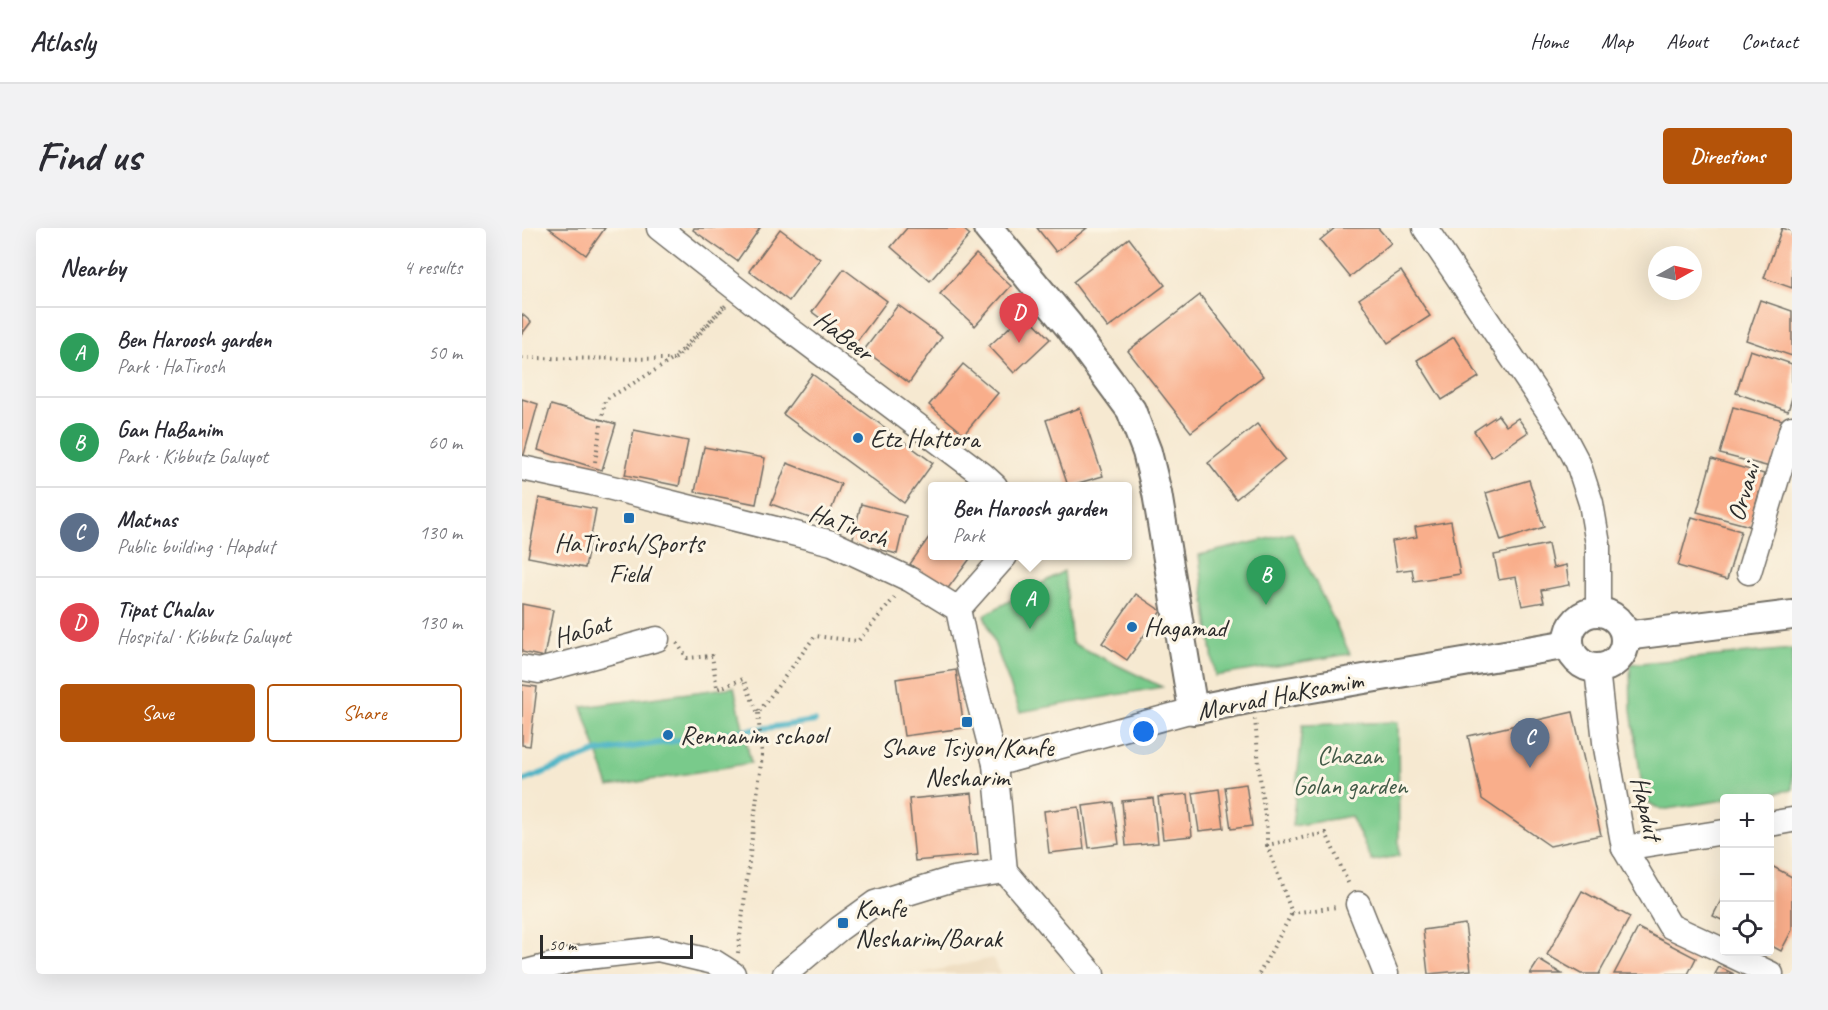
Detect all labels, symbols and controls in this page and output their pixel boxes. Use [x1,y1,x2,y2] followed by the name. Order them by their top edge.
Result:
[30,24,95,59] text: Atlasly
[1530,28,1568,54] text: Home
[1601,28,1633,54] text: Map
[1666,28,1708,54] text: About
[1741,28,1798,54] text: Contact
[1663,128,1792,184] button: Directions
[36,130,141,183] text: Find us
[1648,246,1702,300] north arrow
[60,251,125,284] text: Nearby
[403,255,462,280] text: 4 results
[1000,294,1038,343] pin: D
[808,302,882,370] street label: HaBeer
[117,326,271,354] text: Ben Haroosh garden
[74,340,85,365] text: A
[428,340,462,365] text: 50 m
[117,354,225,379] text: Park · HaTirosh
[117,416,222,444] text: Gan HaBanim
[870,422,982,455] place label: Etz Hattora
[74,430,85,455] text: B
[428,430,462,455] text: 60 m
[851,431,865,445] marker: Etz Hattora
[117,444,268,469] text: Park · Kibbutz Galuyot
[1719,456,1769,525] street label: Orvani
[928,482,1132,560] popup
[953,495,1107,523] text: Ben Haroosh garden
[805,496,894,555] street label: HaTirosh
[117,506,177,534] text: Matnas
[622,511,636,525] marker: HaTirosh/Sports Field
[75,520,84,545] text: C
[419,520,462,545] text: 130 m
[953,523,985,548] text: Park
[554,527,706,590] place label: HaTirosh/Sports Field
[117,534,275,559] text: Public building · Hapdut
[1246,556,1286,605] pin: B
[1010,580,1050,629] pin: A
[117,596,213,624] text: Tipat Chalav
[550,606,617,654] street label: HaGat
[74,610,85,635] text: D
[419,610,462,635] text: 130 m
[1144,611,1230,644] place label: Hagamad
[1125,620,1139,634] marker: Hagamad
[117,624,291,649] text: Hospital · Kibbutz Galuyot
[1194,663,1367,728] street label: Marvad HaKsamim
[60,684,255,742] button: Save
[267,684,462,742] button: Share
[960,715,974,729] marker: Shave Tsiyon/Kanfe Nesharim
[1129,717,1158,746] your location
[1510,718,1550,768] pin: C
[680,719,831,752] place label: Rennanim school
[661,728,675,742] marker: Rennanim school
[881,731,1055,794] place label: Shave Tsiyon/Kanfe Nesharim
[1293,739,1408,802] park label: Chazan Golan garden
[1623,773,1671,846] street label: Hapdut
[1720,794,1774,956] map controls
[1720,794,1774,848] button: +
[1720,848,1774,902] button: −
[855,892,1003,955] place label: Kanfe Nesharim/Barak
[1720,902,1774,956] button: locate
[836,916,850,930] marker: Kanfe Nesharim/Barak
[540,932,693,960] scale bar
[549,935,576,955] text: 50 m

